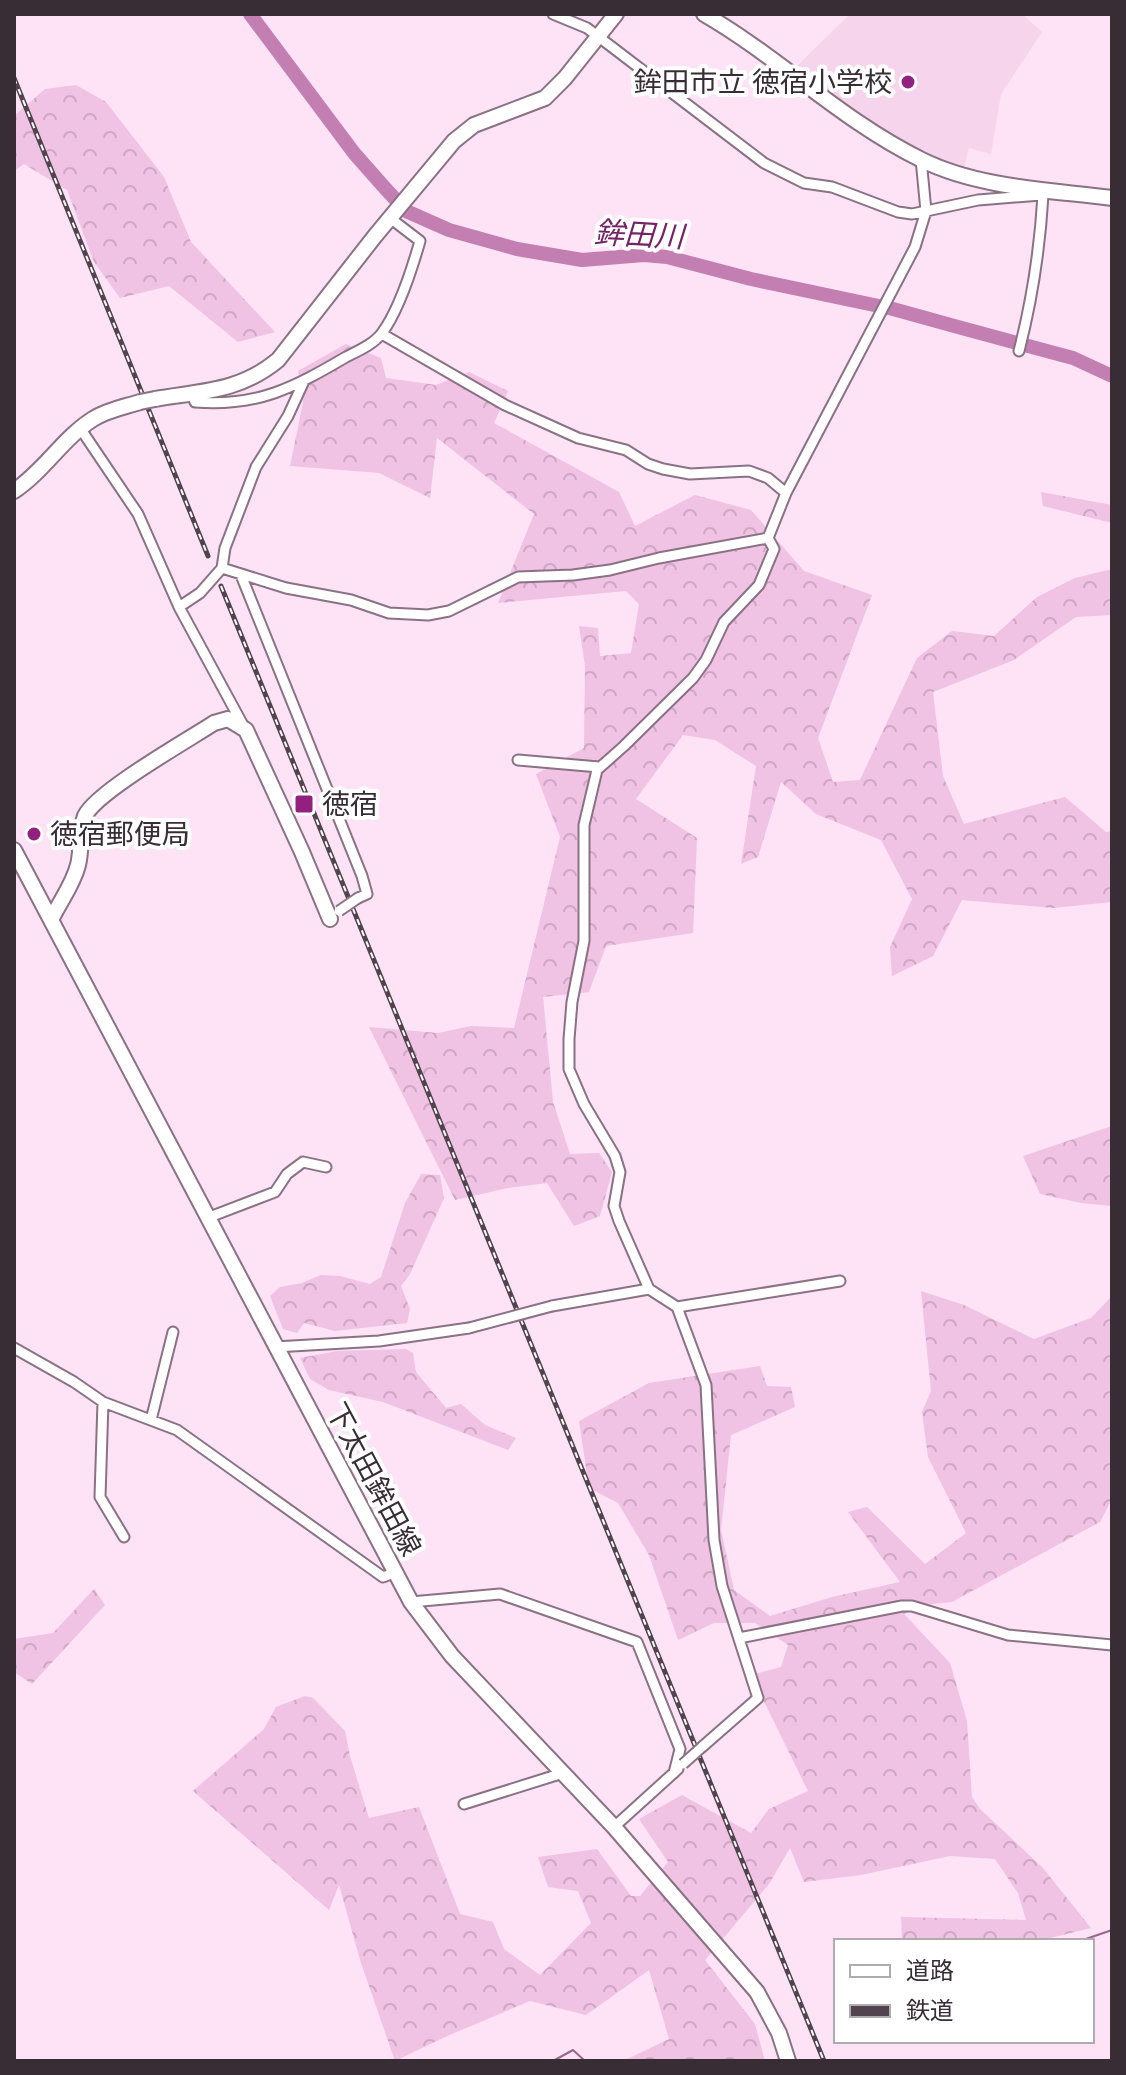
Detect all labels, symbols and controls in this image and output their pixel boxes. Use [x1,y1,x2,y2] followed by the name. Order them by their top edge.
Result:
[634,66,892,99] place label: 鉾田市立 徳宿小学校
[899,73,917,91] marker: 鉾田市立 徳宿小学校
[593,215,688,254] water label: 鉾田川
[322,788,378,821] place label: 徳宿
[293,793,315,815] marker: 徳宿
[50,818,190,851] place label: 徳宿郵便局
[25,825,43,843] marker: 徳宿郵便局
[320,1397,428,1561] street label: 下太田鉾田線
[834,1939,1094,2043] legend
[906,1957,954,1985] text: 道路
[906,1997,954,2025] text: 鉄道

